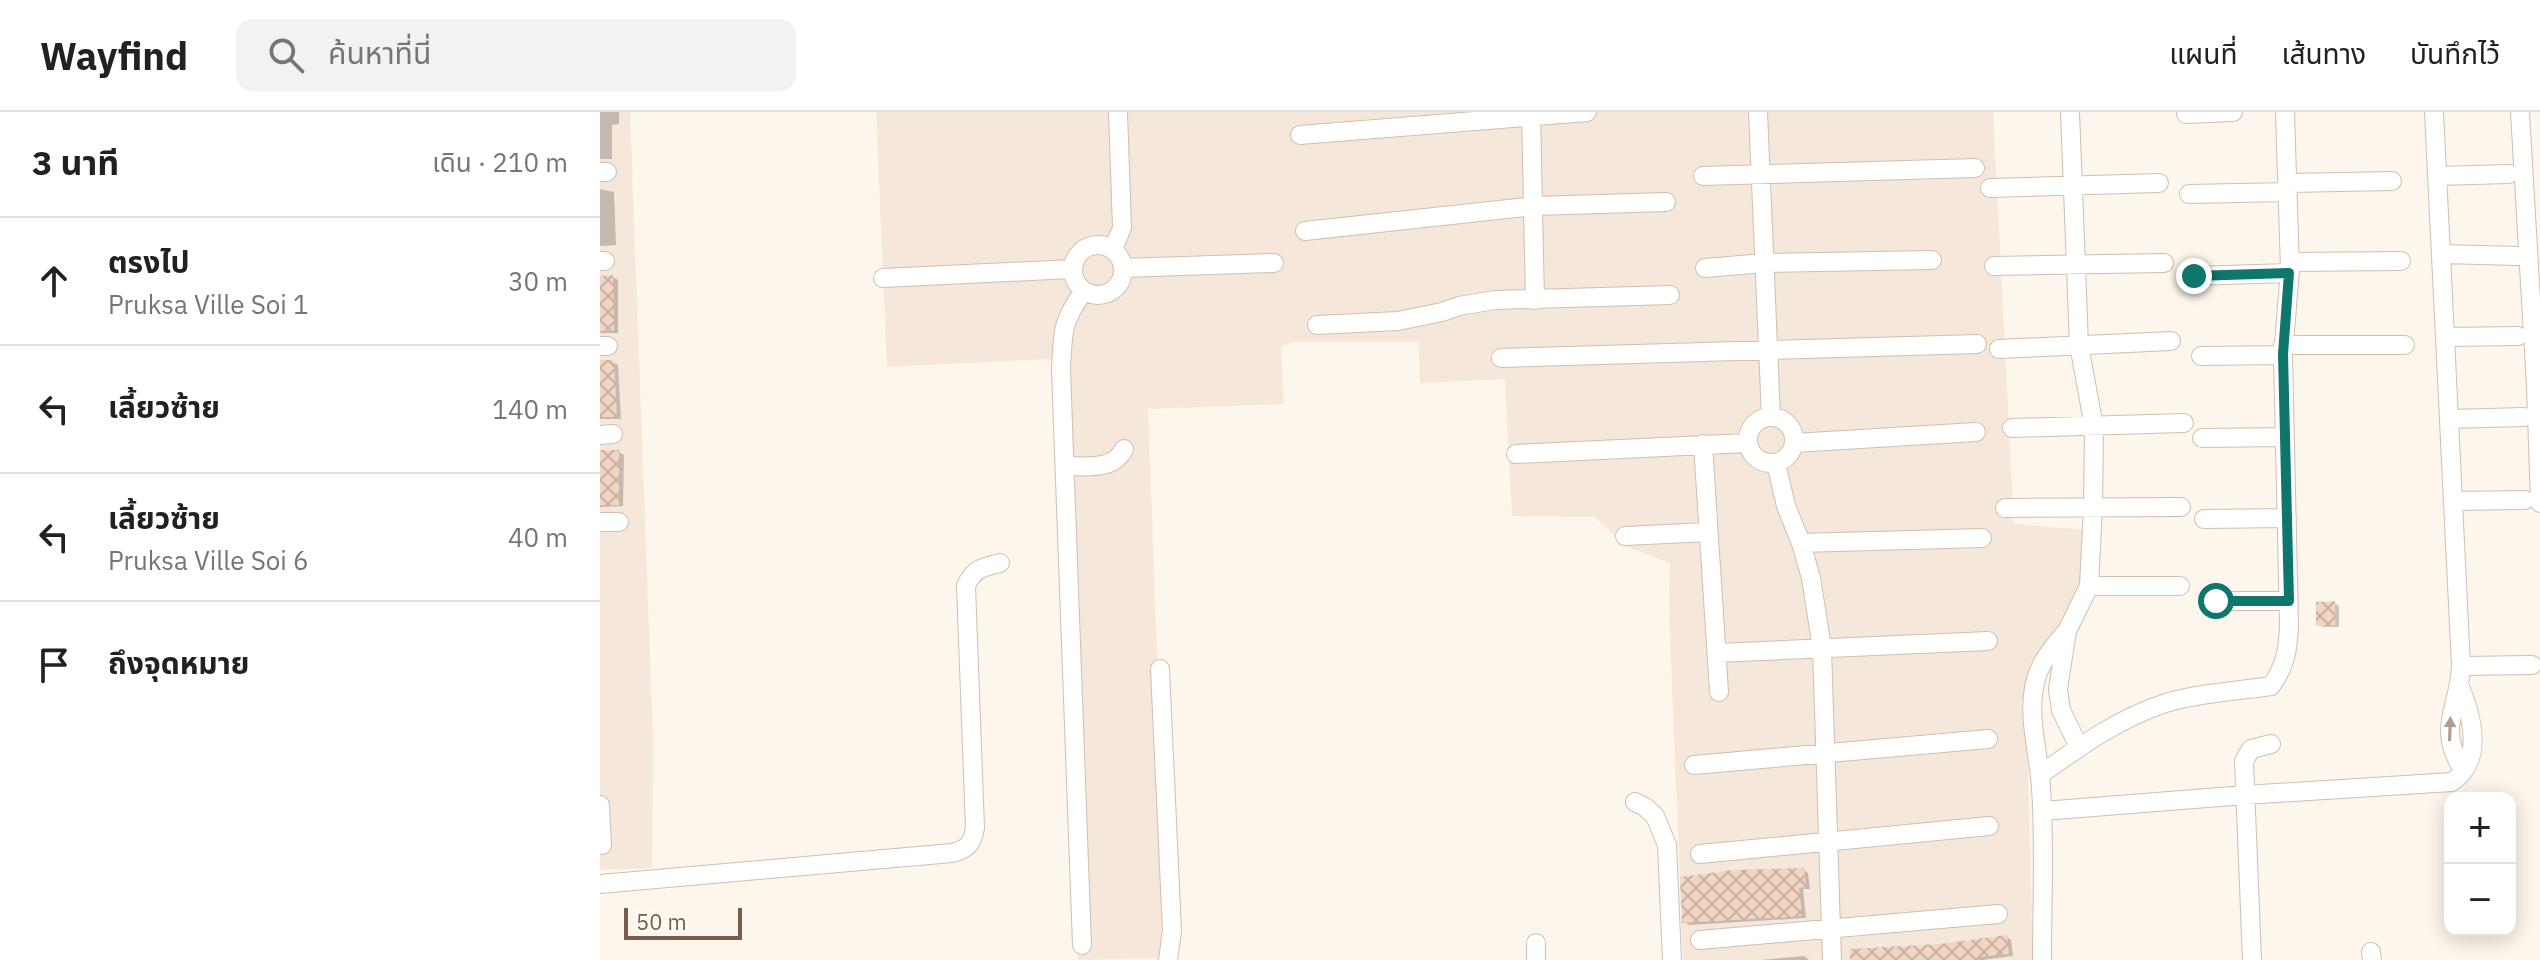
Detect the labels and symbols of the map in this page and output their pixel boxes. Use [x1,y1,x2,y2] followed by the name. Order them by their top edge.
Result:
[2176,258,2212,294] route end
[2198,583,2234,619] route start
[2444,716,2457,741] one-way arrow
[624,904,742,940] scale bar

